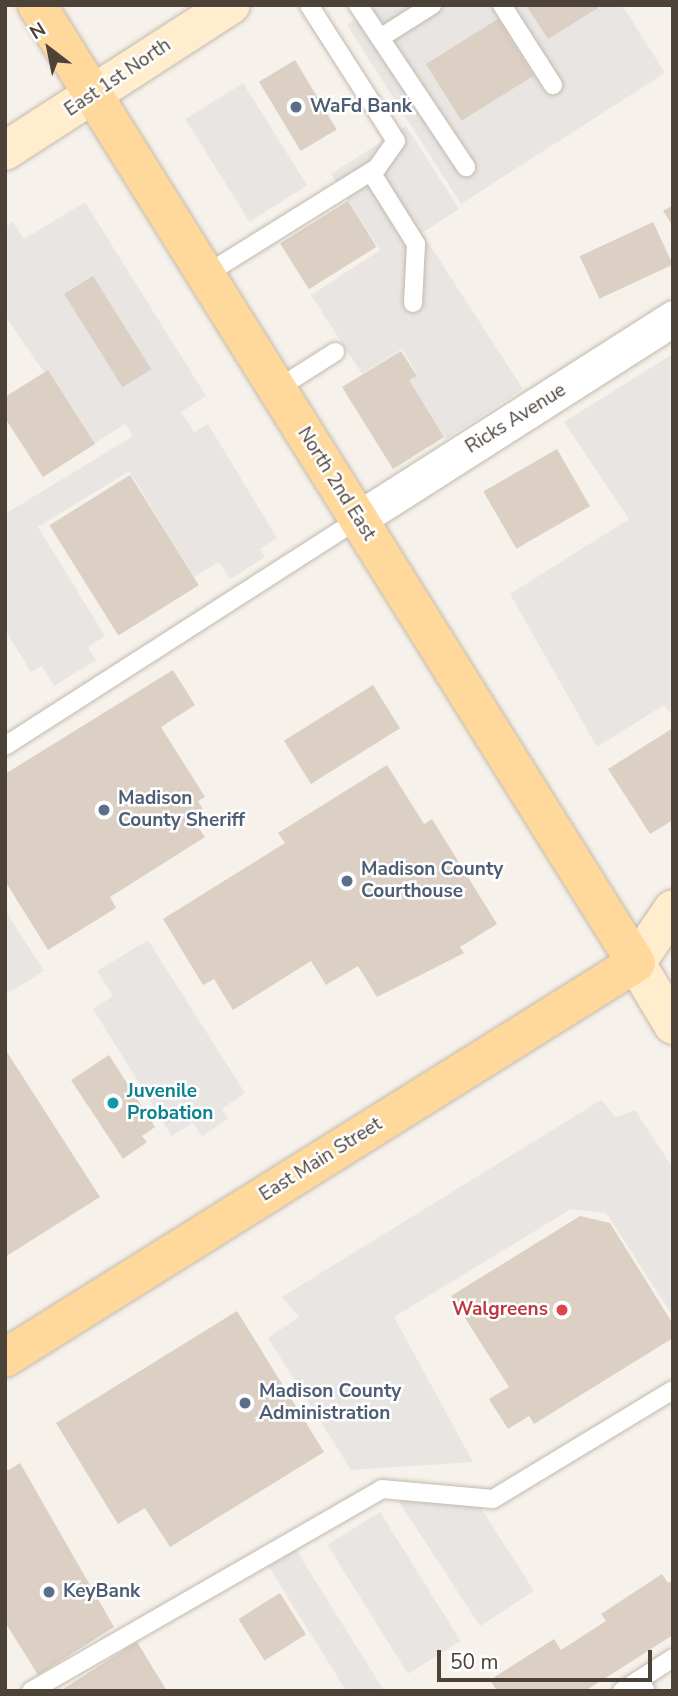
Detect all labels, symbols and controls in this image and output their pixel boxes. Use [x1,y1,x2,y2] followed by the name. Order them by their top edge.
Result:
[14,14,84,84] north arrow
[25,16,51,46] text: N
[61,34,175,122] street label: East 1st North
[310,96,412,118] place label: WaFd Bank
[288,99,304,115] marker: WaFd Bank
[462,379,570,459] street label: Ricks Avenue
[292,423,380,545] street label: North 2nd East
[118,788,245,832] place label: Madison County Sheriff
[96,802,112,818] marker: Madison County Sheriff
[361,859,503,903] place label: Madison County Courthouse
[339,873,355,889] marker: Madison County Courthouse
[127,1081,213,1125] place label: Juvenile Probation
[105,1095,121,1111] marker: Juvenile Probation
[256,1113,386,1207] street label: East Main Street
[452,1299,548,1321] place label: Walgreens
[554,1302,570,1318] marker: Walgreens
[259,1381,401,1425] place label: Madison County Administration
[237,1395,253,1411] marker: Madison County Administration
[63,1581,140,1603] place label: KeyBank
[41,1584,57,1600] marker: KeyBank
[440,1636,655,1680] scale bar
[450,1648,499,1676] text: 50 m

